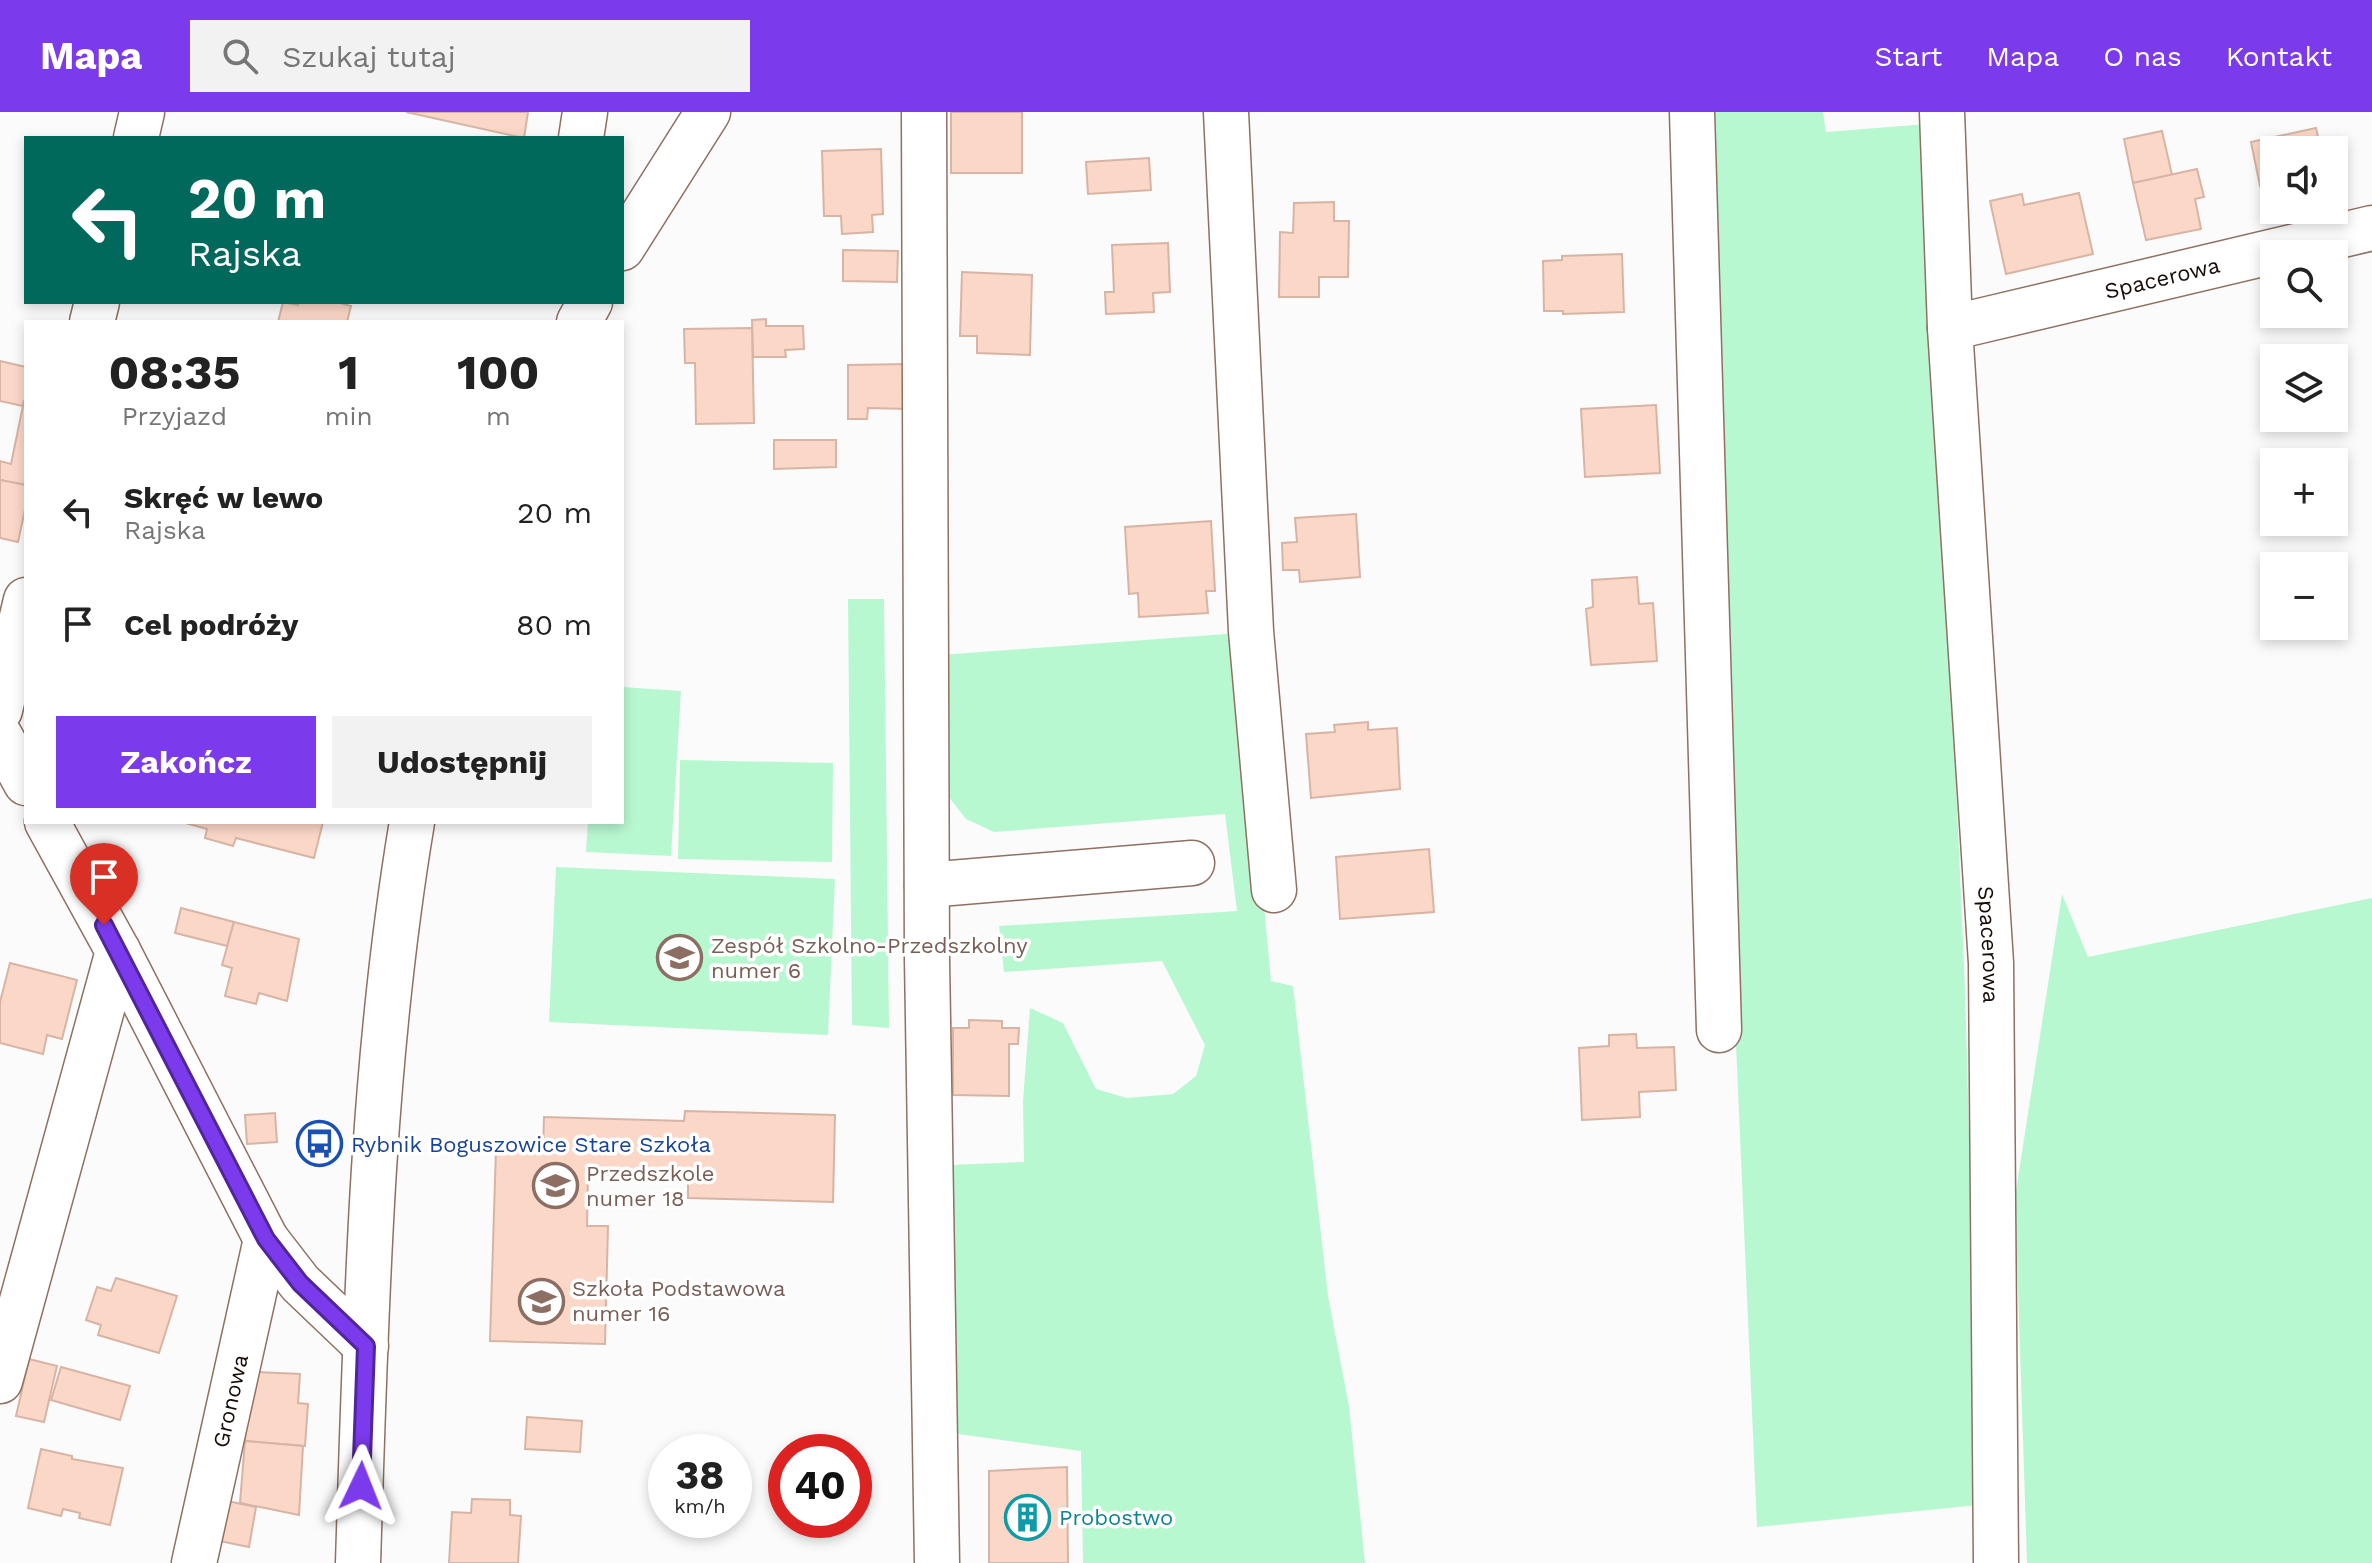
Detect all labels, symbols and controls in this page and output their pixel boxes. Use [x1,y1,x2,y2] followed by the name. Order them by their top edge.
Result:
[190,20,750,92] search box
[40,34,142,78] text: Mapa
[218,34,262,78] icon: search
[282,39,456,74] text: Szukaj tutaj
[1874,40,1942,73] text: Start
[1986,40,2059,73] text: Mapa
[2103,40,2182,73] text: O nas
[2226,40,2332,73] text: Kontakt
[2260,136,2348,640] map controls
[2260,136,2348,224] button: sound
[188,166,326,232] text: 20 m
[56,168,160,272] icon: left
[188,233,301,275] text: Rajska
[2260,240,2348,328] button: search
[2102,253,2222,304] street label: Spacerowa
[108,344,240,401] text: 08:35
[338,344,359,401] text: 1
[457,344,540,401] text: 100
[2260,344,2348,432] button: layers
[122,401,227,431] text: Przyjazd
[325,401,373,431] text: min
[486,401,511,431] text: m
[2260,448,2348,536] button: +
[124,480,323,515] text: Skręć w lewo
[56,490,100,534] icon: left
[517,495,592,530] text: 20 m
[124,515,206,545] text: Rajska
[2260,552,2348,640] button: −
[56,602,100,646] icon: arrive
[124,607,298,642] text: Cel podróży
[516,607,592,642] text: 80 m
[56,716,316,808] button: Zakończ
[332,716,592,808] button: Udostępnij
[70,843,138,925] pin
[82,855,126,899] icon: arrive
[1973,885,2003,1003] street label: Spacerowa
[711,933,1028,983] place label: Zespół Szkolno-Przedszkolny numer 6
[656,934,704,982] school or university icon: Zespół Szkolno-Przedszkolny numer 6
[296,1120,344,1168] bus stop icon: Rybnik Boguszowice Stare Szkoła
[351,1132,711,1157] place label: Rybnik Boguszowice Stare Szkoła
[586,1161,715,1211] place label: Przedszkole numer 18
[531,1162,579,1210] school or university icon: Przedszkole numer 18
[572,1276,785,1326] place label: Szkoła Podstawowa numer 16
[517,1277,565,1325] school or university icon: Szkoła Podstawowa numer 16
[208,1352,253,1450] street label: Gronowa
[768,1434,872,1538] speed limit sign: 40
[319,1444,403,1528] position arrow
[676,1452,724,1499] text: 38
[1004,1493,1052,1541] building icon: Probostwo
[674,1494,726,1518] text: km/h
[1059,1505,1173,1530] place label: Probostwo

